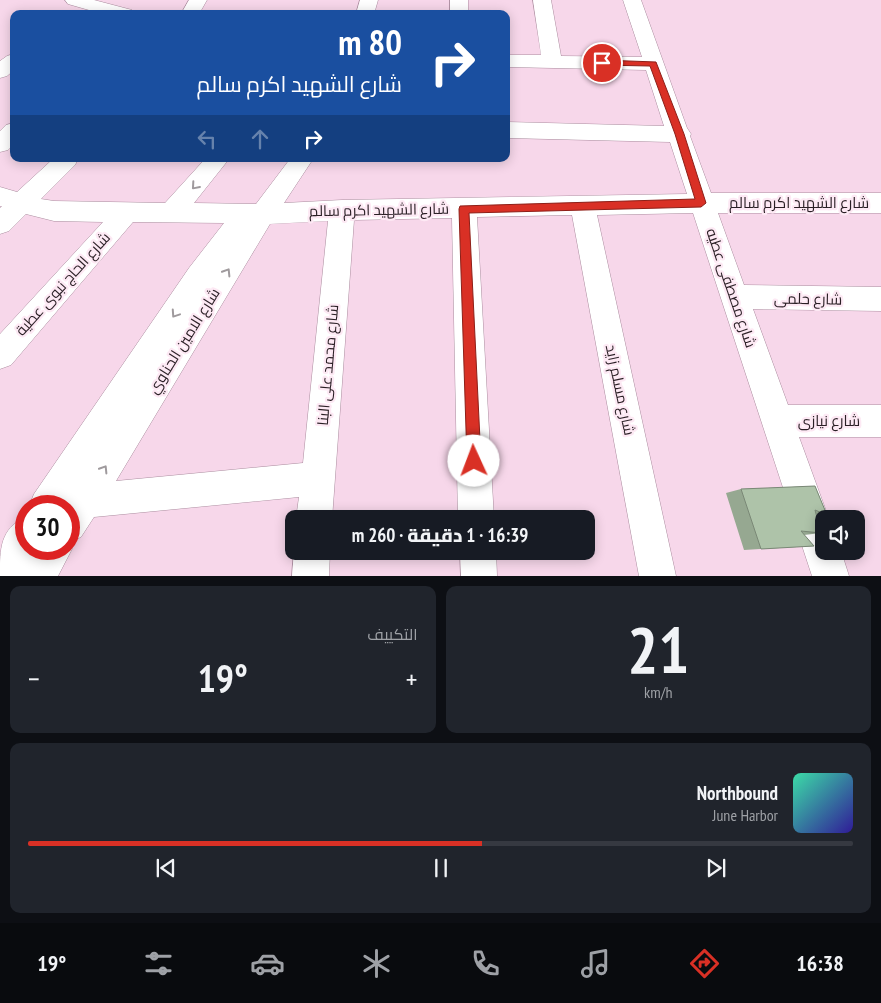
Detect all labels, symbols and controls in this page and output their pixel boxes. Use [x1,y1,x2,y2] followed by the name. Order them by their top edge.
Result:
[338,19,402,65] text: 80 m
[420,30,485,95] icon: right
[581,42,623,84] pin
[588,49,616,77] icon: arrive
[196,70,402,98] text: شارع الشهيد اكرم سالم
[193,125,221,153] icon: left
[246,125,274,153] icon: ahead
[299,125,327,153] icon: right
[192,180,201,189] one-way arrow
[729,193,869,214] street label: شارع الشهيد اكرم سالم
[309,199,449,222] street label: شارع الشهيد اكرم سالم
[700,226,761,351] street label: شارع مصطفى عطيه
[11,228,116,341] street label: شارع الحاج نبوى عطية
[221,268,231,277] one-way arrow
[143,284,226,399] street label: شارع الامين الحناوي
[774,288,842,311] street label: شارع حلمى
[313,304,344,426] street label: شارع محمد على البنا
[172,308,181,317] one-way arrow
[600,343,639,438] street label: شارع مسلم زايد
[798,411,860,432] street label: شارع نيازى
[447,434,499,486] position arrow
[97,465,107,474] one-way arrow
[15,495,80,560] speed limit sign: 30
[815,510,865,560] map controls
[815,510,865,560] button: sound
[352,523,528,547] text: 16:39 · 1 دقيقة · 260 m
[627,607,689,691] text: 21
[367,624,418,644] text: التكييف
[198,653,248,702] text: 19°
[28,660,40,697] text: −
[406,660,417,697] text: +
[644,682,672,702] text: km/h
[697,781,778,805] text: Northbound
[713,805,778,825] text: June Harbor
[152,854,180,882] icon: previous
[427,854,455,882] icon: pause
[702,854,730,882] icon: next
[141,946,176,981] icon: filters
[250,946,285,981] icon: car
[359,946,394,981] icon: climate
[468,946,503,981] icon: phone
[578,946,613,981] icon: music
[687,946,722,981] icon: directions
[37,949,66,977] text: 19°
[796,949,844,977] text: 16:38

